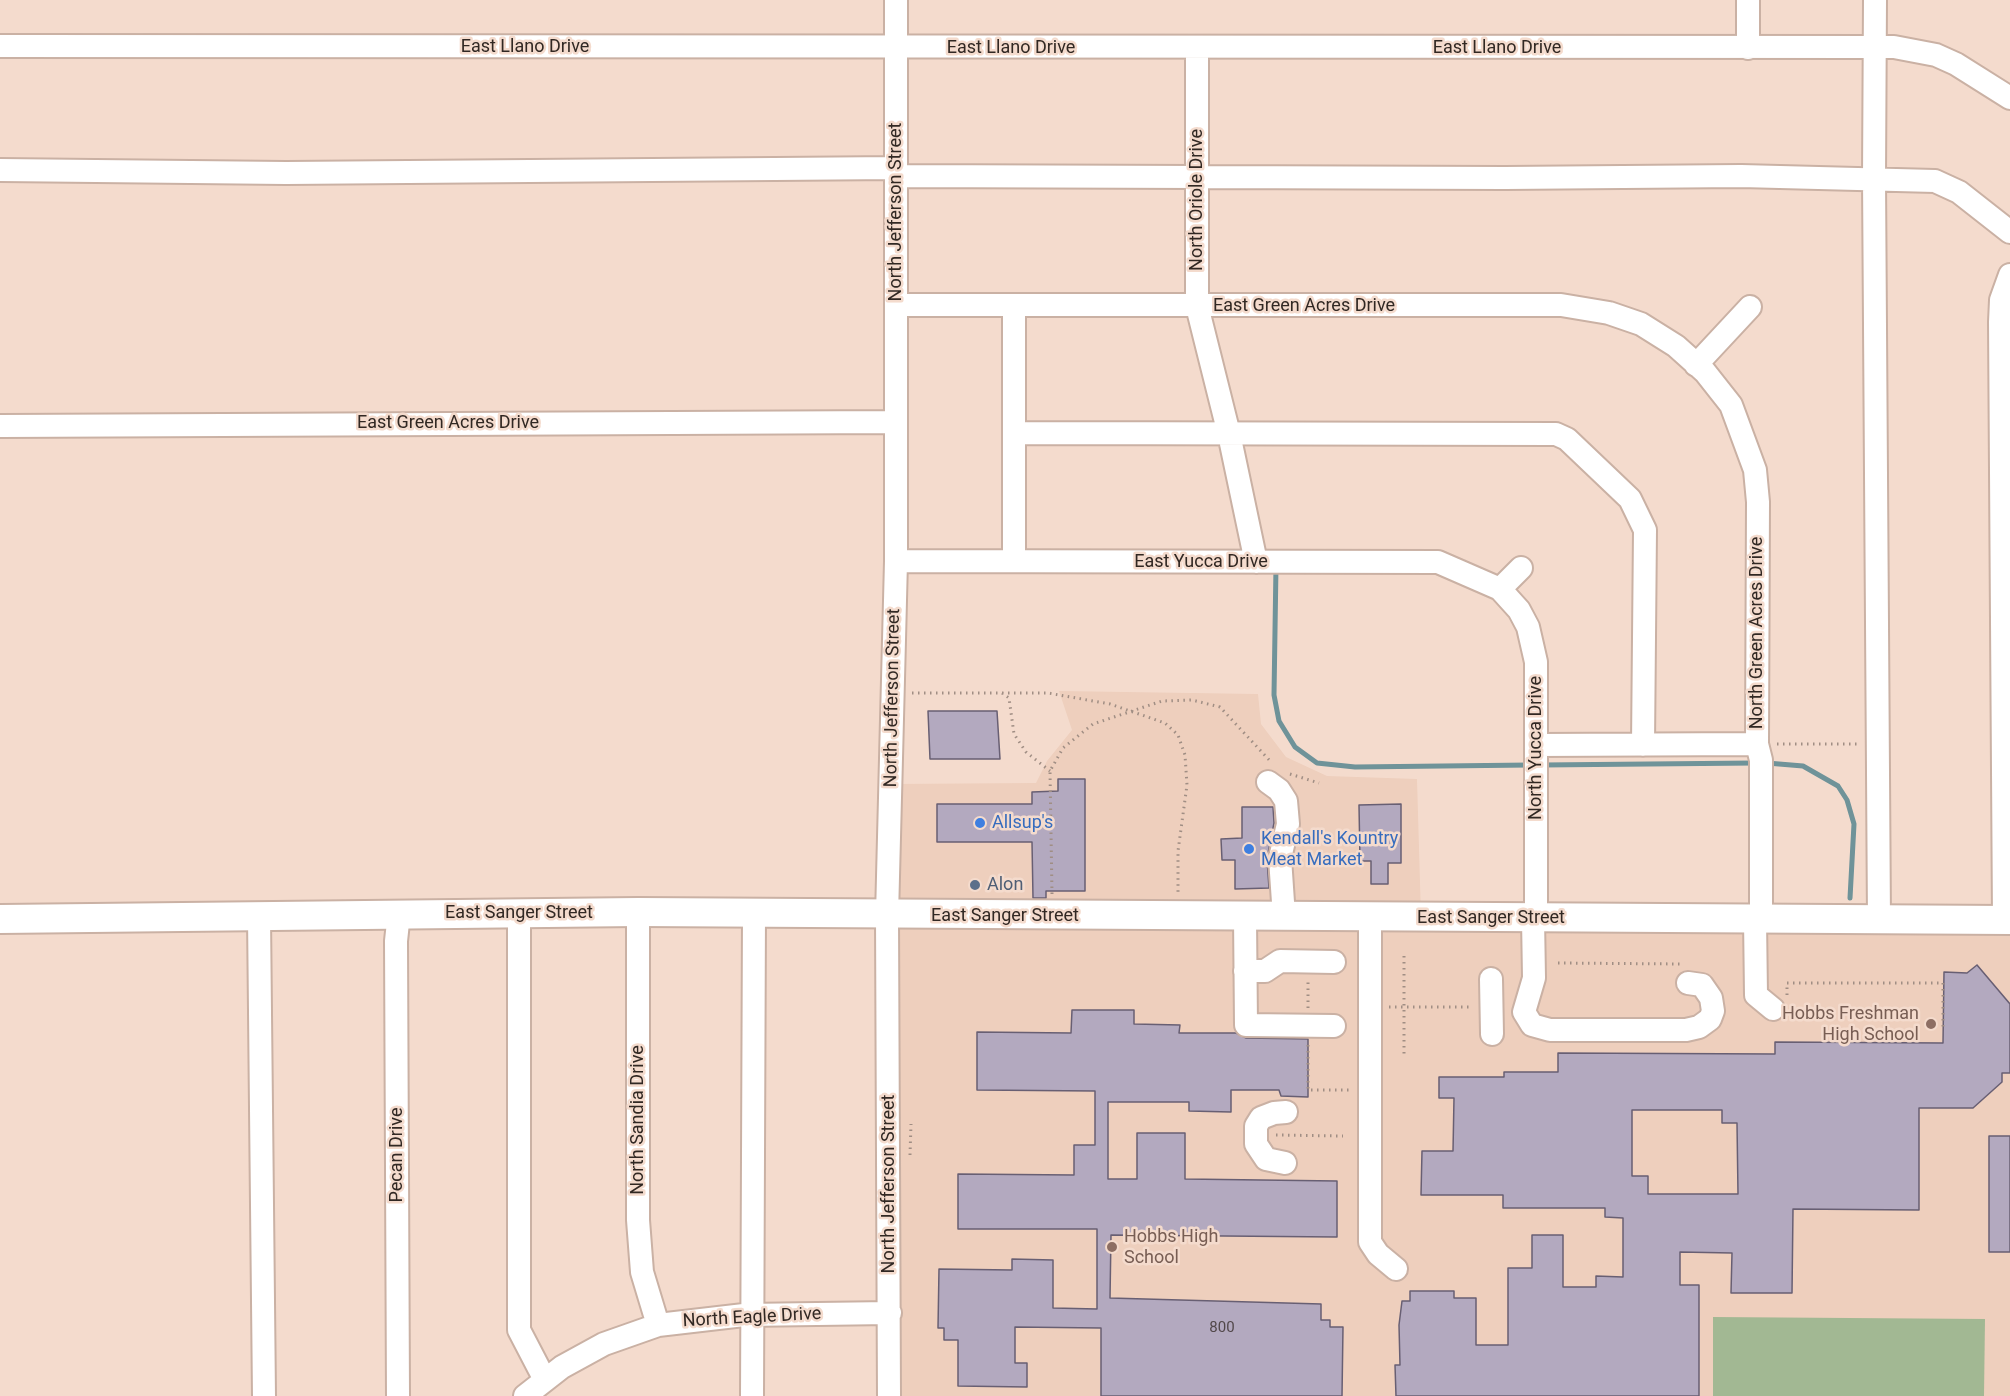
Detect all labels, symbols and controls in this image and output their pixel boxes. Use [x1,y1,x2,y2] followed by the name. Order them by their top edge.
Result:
[461,36,589,58] street label: East Llano Drive
[947,37,1075,59] street label: East Llano Drive
[1433,37,1561,59] street label: East Llano Drive
[885,123,907,301] street label: North Jefferson Street
[1186,129,1208,271] street label: North Oriole Drive
[1213,295,1395,317] street label: East Green Acres Drive
[357,412,539,434] street label: East Green Acres Drive
[1746,537,1768,729] street label: North Green Acres Drive
[1134,551,1268,573] street label: East Yucca Drive
[881,608,905,788] street label: North Jefferson Street
[1525,676,1547,820] street label: North Yucca Drive
[992,812,1053,834] place label: Allsup's
[973,816,987,830] marker: Allsup's
[1261,828,1398,870] place label: Kendall's Kountry Meat Market
[1242,842,1256,856] marker: Kendall's Kountry Meat Market
[987,874,1023,896] place label: Alon
[968,878,982,892] marker: Alon
[445,902,593,924] street label: East Sanger Street
[931,905,1079,927] street label: East Sanger Street
[1417,907,1565,929] street label: East Sanger Street
[1782,1003,1919,1046] place label: Hobbs Freshman High School
[1924,1017,1938,1031] marker: Hobbs Freshman High School
[627,1045,649,1195] street label: North Sandia Drive
[878,1095,900,1273] street label: North Jefferson Street
[386,1108,408,1202] street label: Pecan Drive
[1124,1226,1218,1268] place label: Hobbs High School
[1105,1240,1119,1254] marker: Hobbs High School
[682,1304,822,1332] street label: North Eagle Drive
[1209,1319,1235,1337] house number: 800

